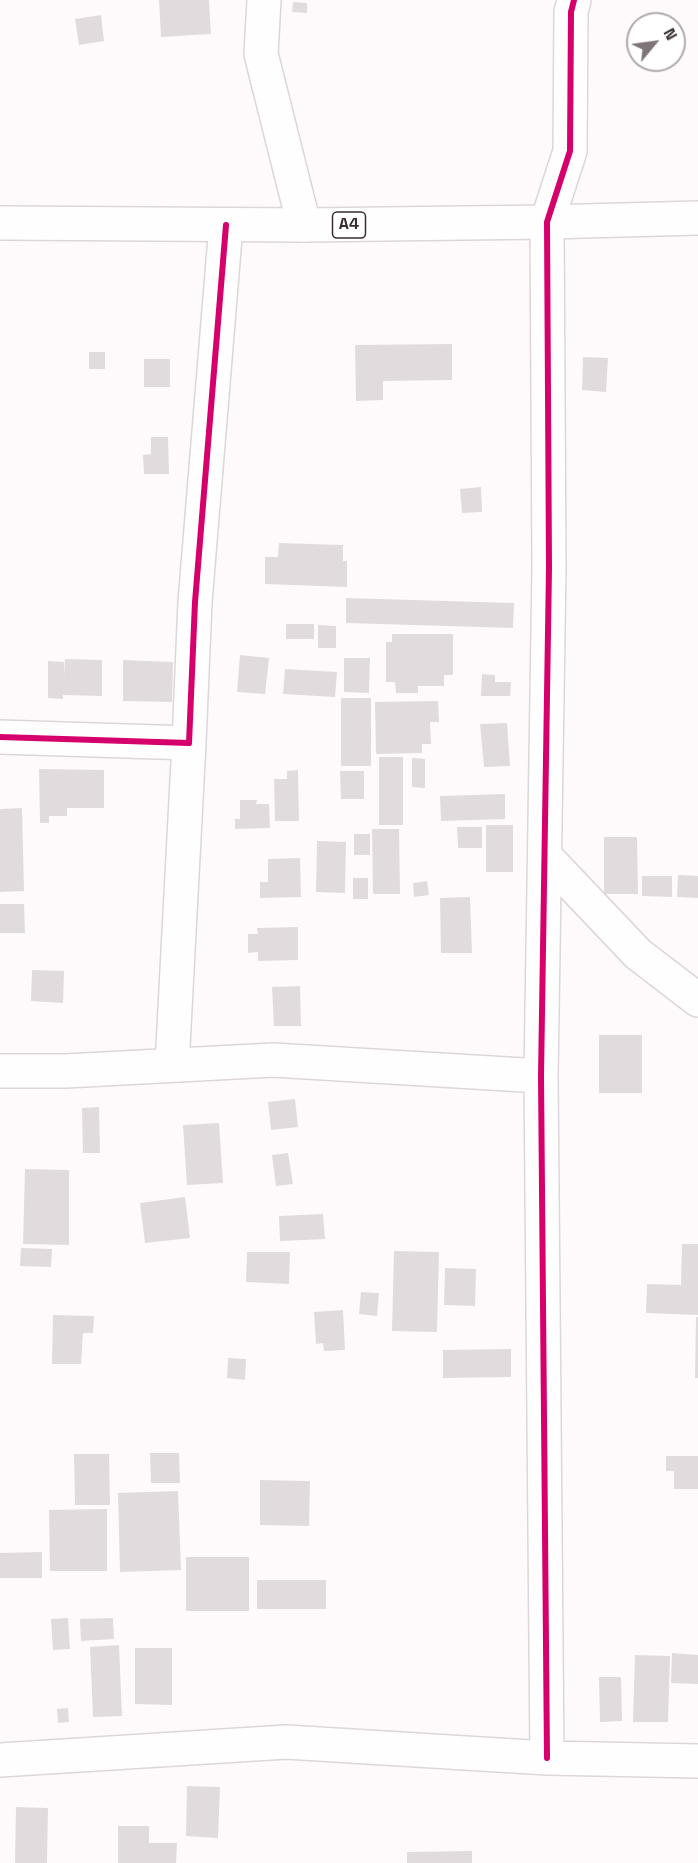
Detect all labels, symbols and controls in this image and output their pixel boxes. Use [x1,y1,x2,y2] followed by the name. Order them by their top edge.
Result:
[626,12,686,72] north arrow
[659,24,682,44] text: N
[332,212,366,238] road number: A4

